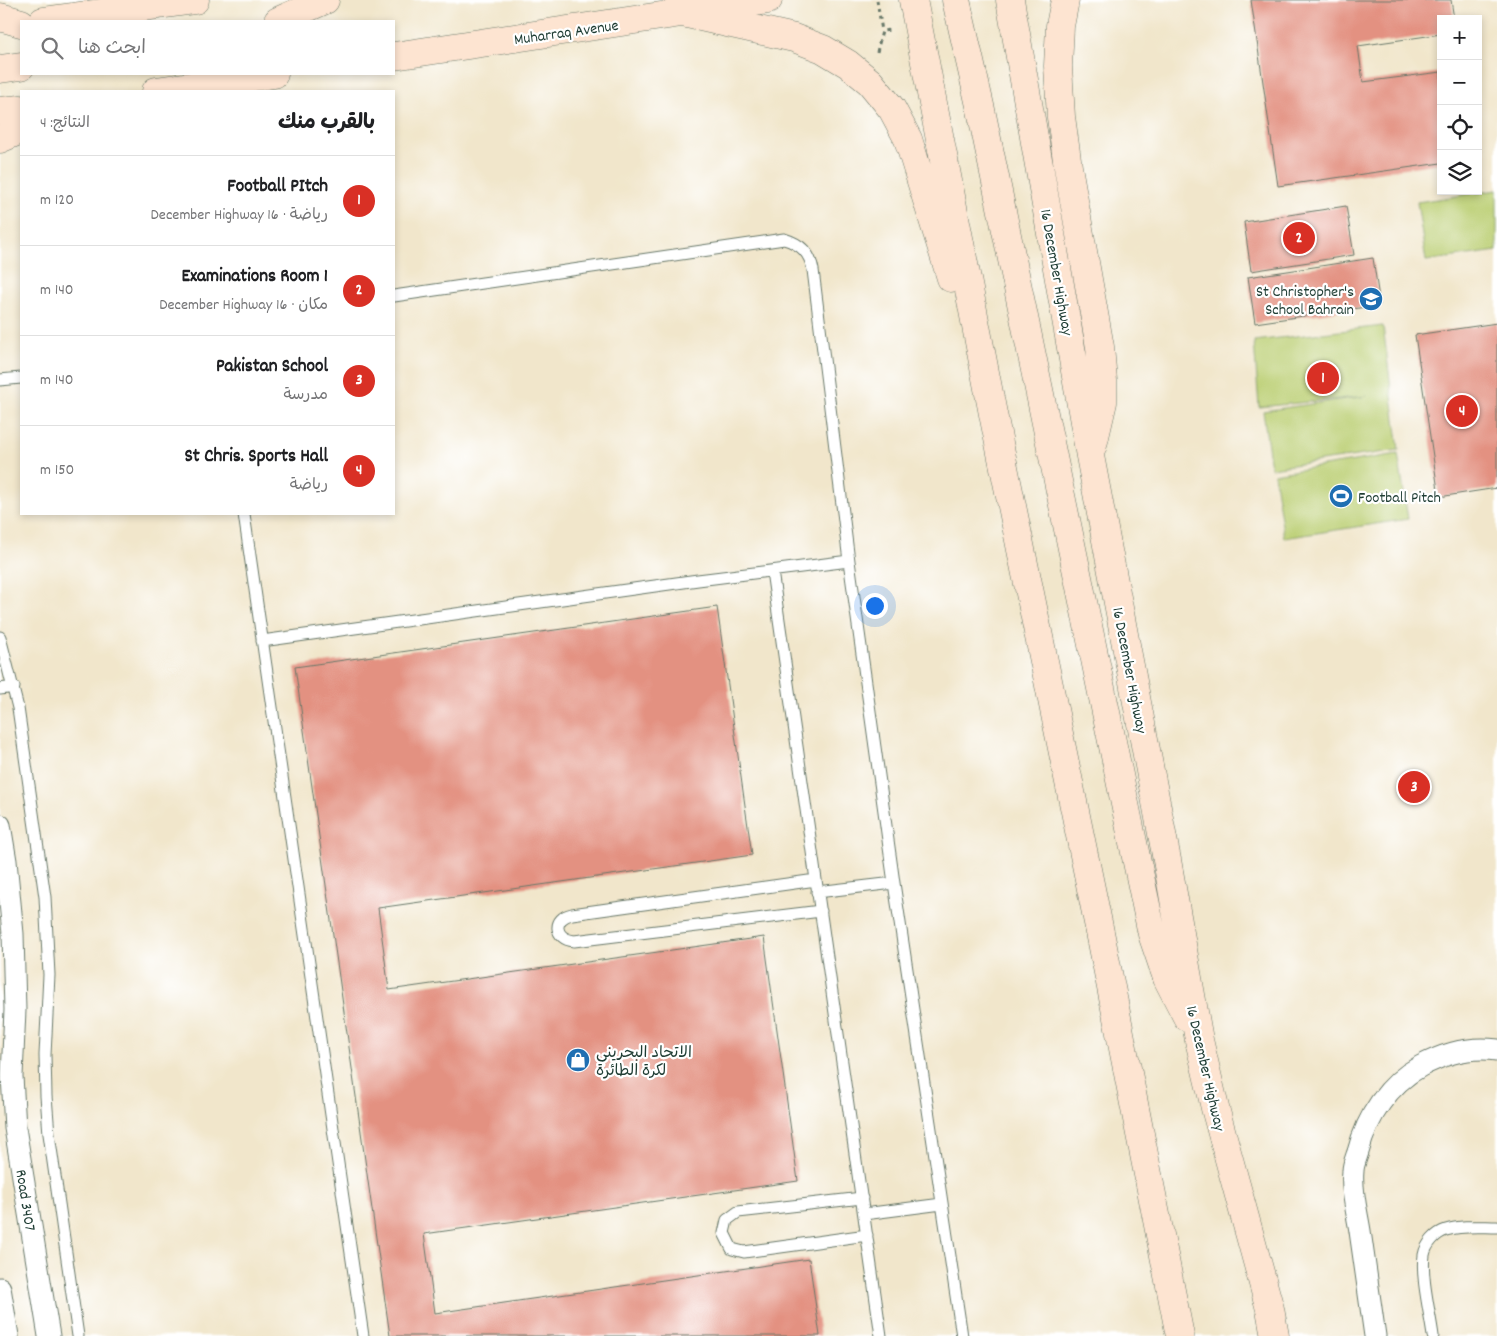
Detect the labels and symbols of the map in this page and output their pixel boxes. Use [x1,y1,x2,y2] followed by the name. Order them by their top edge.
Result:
[513,15,620,52] street label: Muharraq Avenue
[1033,207,1078,338] street label: 16 December Highway
[1283,219,1315,257] pin: 2
[1256,281,1354,322] place label: St Christopher's School Bahrain
[1358,286,1384,312] school or university icon: St Christopher's School Bahrain
[1307,359,1339,397] pin: 1
[1446,392,1478,430] pin: 4
[1328,483,1354,509] sports icon: Football Pitch
[1358,487,1441,510] place label: Football Pitch
[862,593,888,619] your location
[1105,605,1152,736] street label: 16 December Highway
[1398,768,1430,806] pin: 3
[1179,1004,1230,1134] street label: 16 December Highway
[596,1042,692,1083] place label: الاتحاد البحريني لكرة الطائرة
[565,1047,591,1073] shop icon: الاتحاد البحريني لكرة الطائرة
[8,1168,41,1233] street label: Road 3407

